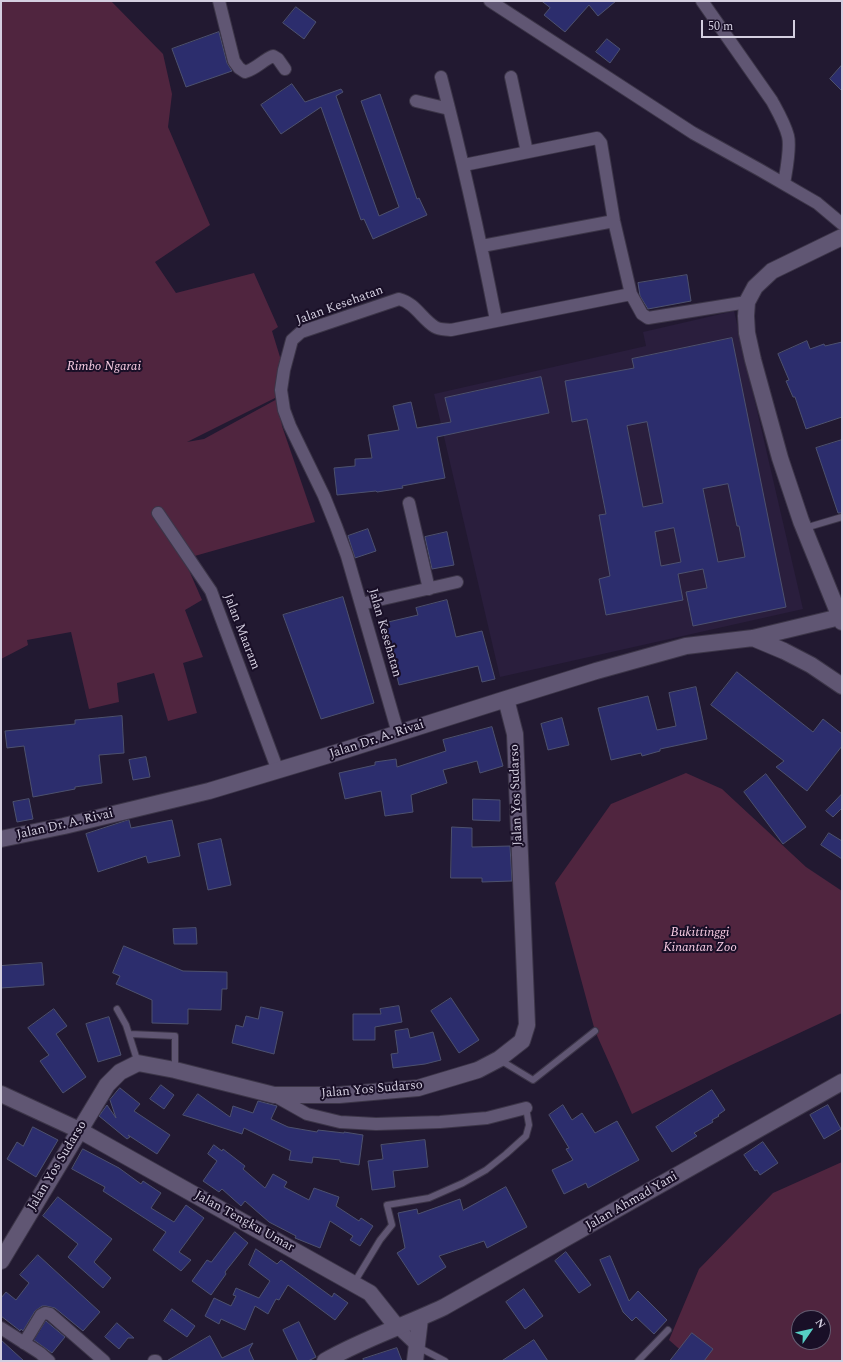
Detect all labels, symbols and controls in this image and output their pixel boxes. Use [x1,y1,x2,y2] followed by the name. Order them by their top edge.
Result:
[703,12,797,38] scale bar
[708,17,733,36] text: 50 m
[294,283,386,329] street label: Jalan Kesehatan
[67,359,141,375] park label: Rimbo Ngarai
[364,587,404,679] street label: Jalan Kesehatan
[219,592,263,672] street label: Jalan Maaram
[328,717,426,763] street label: Jalan Dr. A. Rivai
[507,744,527,846] street label: Jalan Yos Sudarso
[15,806,115,844] street label: Jalan Dr. A. Rivai
[663,925,737,956] park label: Bukittinggi Kinantan Zoo
[321,1078,423,1102] street label: Jalan Yos Sudarso
[25,1118,91,1214] street label: Jalan Yos Sudarso
[583,1169,681,1235] street label: Jalan Ahmad Yani
[192,1188,296,1256] street label: Jalan Tengku Umar
[791,1310,831,1350] north arrow
[811,1315,830,1332] text: N

